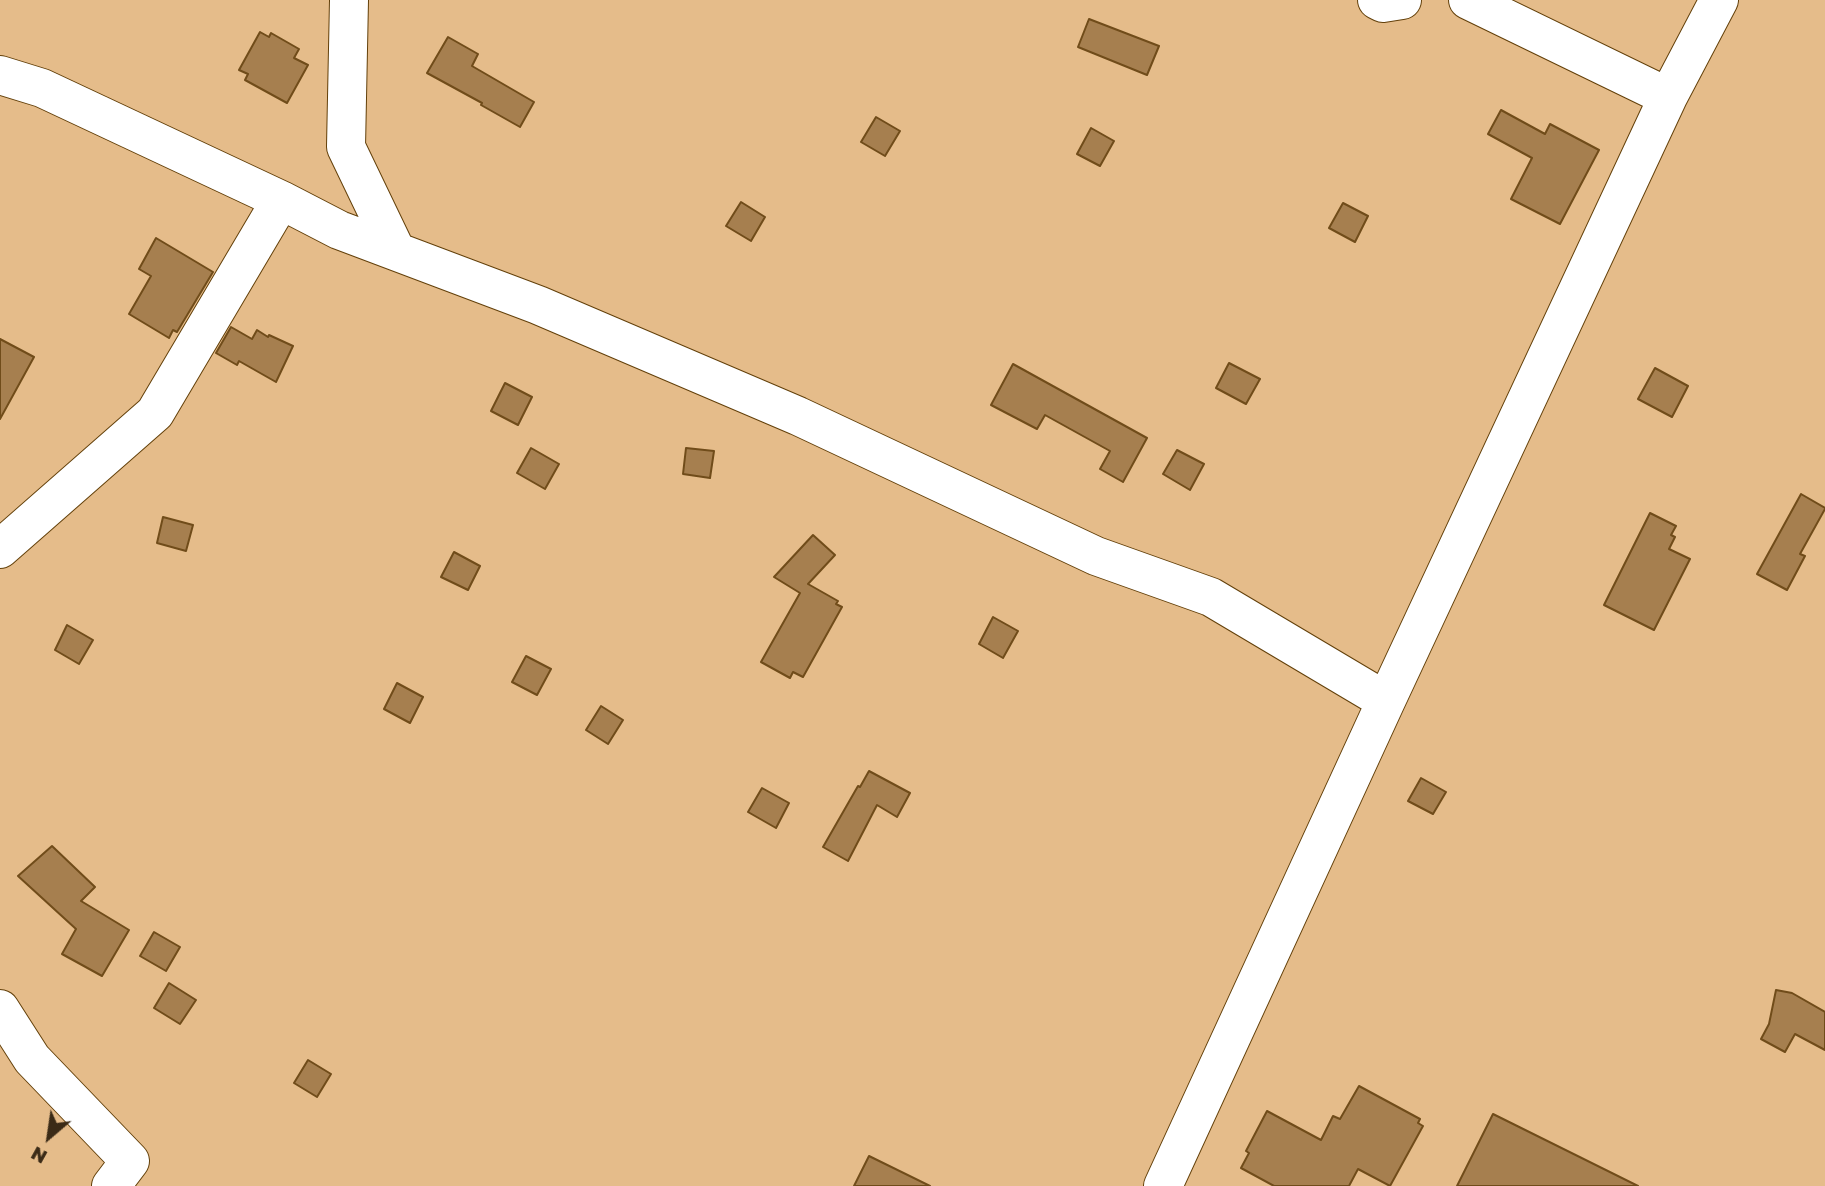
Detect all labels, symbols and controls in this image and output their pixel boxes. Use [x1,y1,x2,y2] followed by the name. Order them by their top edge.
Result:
[14,1102,84,1172] north arrow
[27,1142,50,1169] text: N

